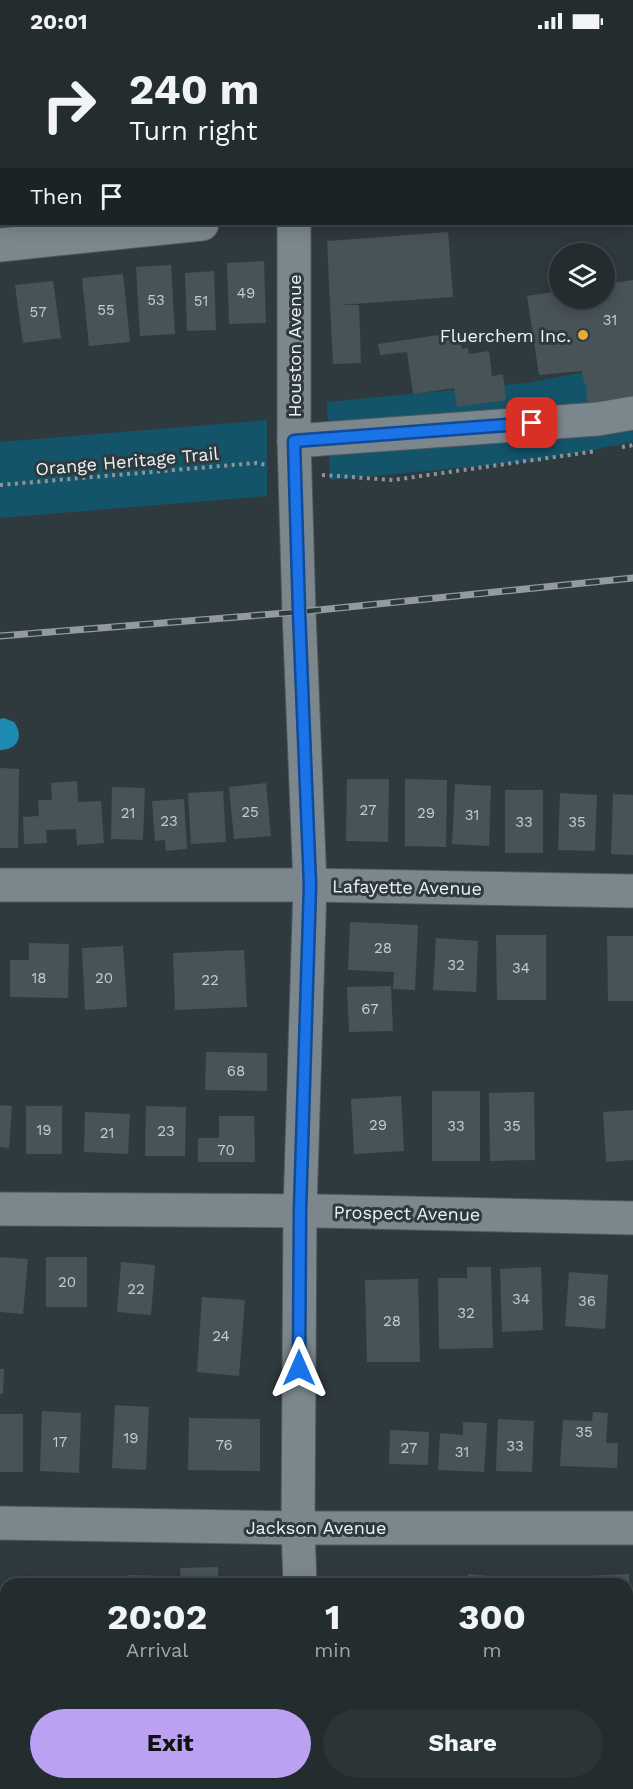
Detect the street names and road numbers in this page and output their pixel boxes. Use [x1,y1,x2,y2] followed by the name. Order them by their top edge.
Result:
[284,274,305,418] street label: Houston Avenue
[34,442,220,479] street label: Orange Heritage Trail
[332,875,482,899] street label: Lafayette Avenue
[333,1201,481,1225] street label: Prospect Avenue
[246,1517,386,1538] street label: Jackson Avenue

